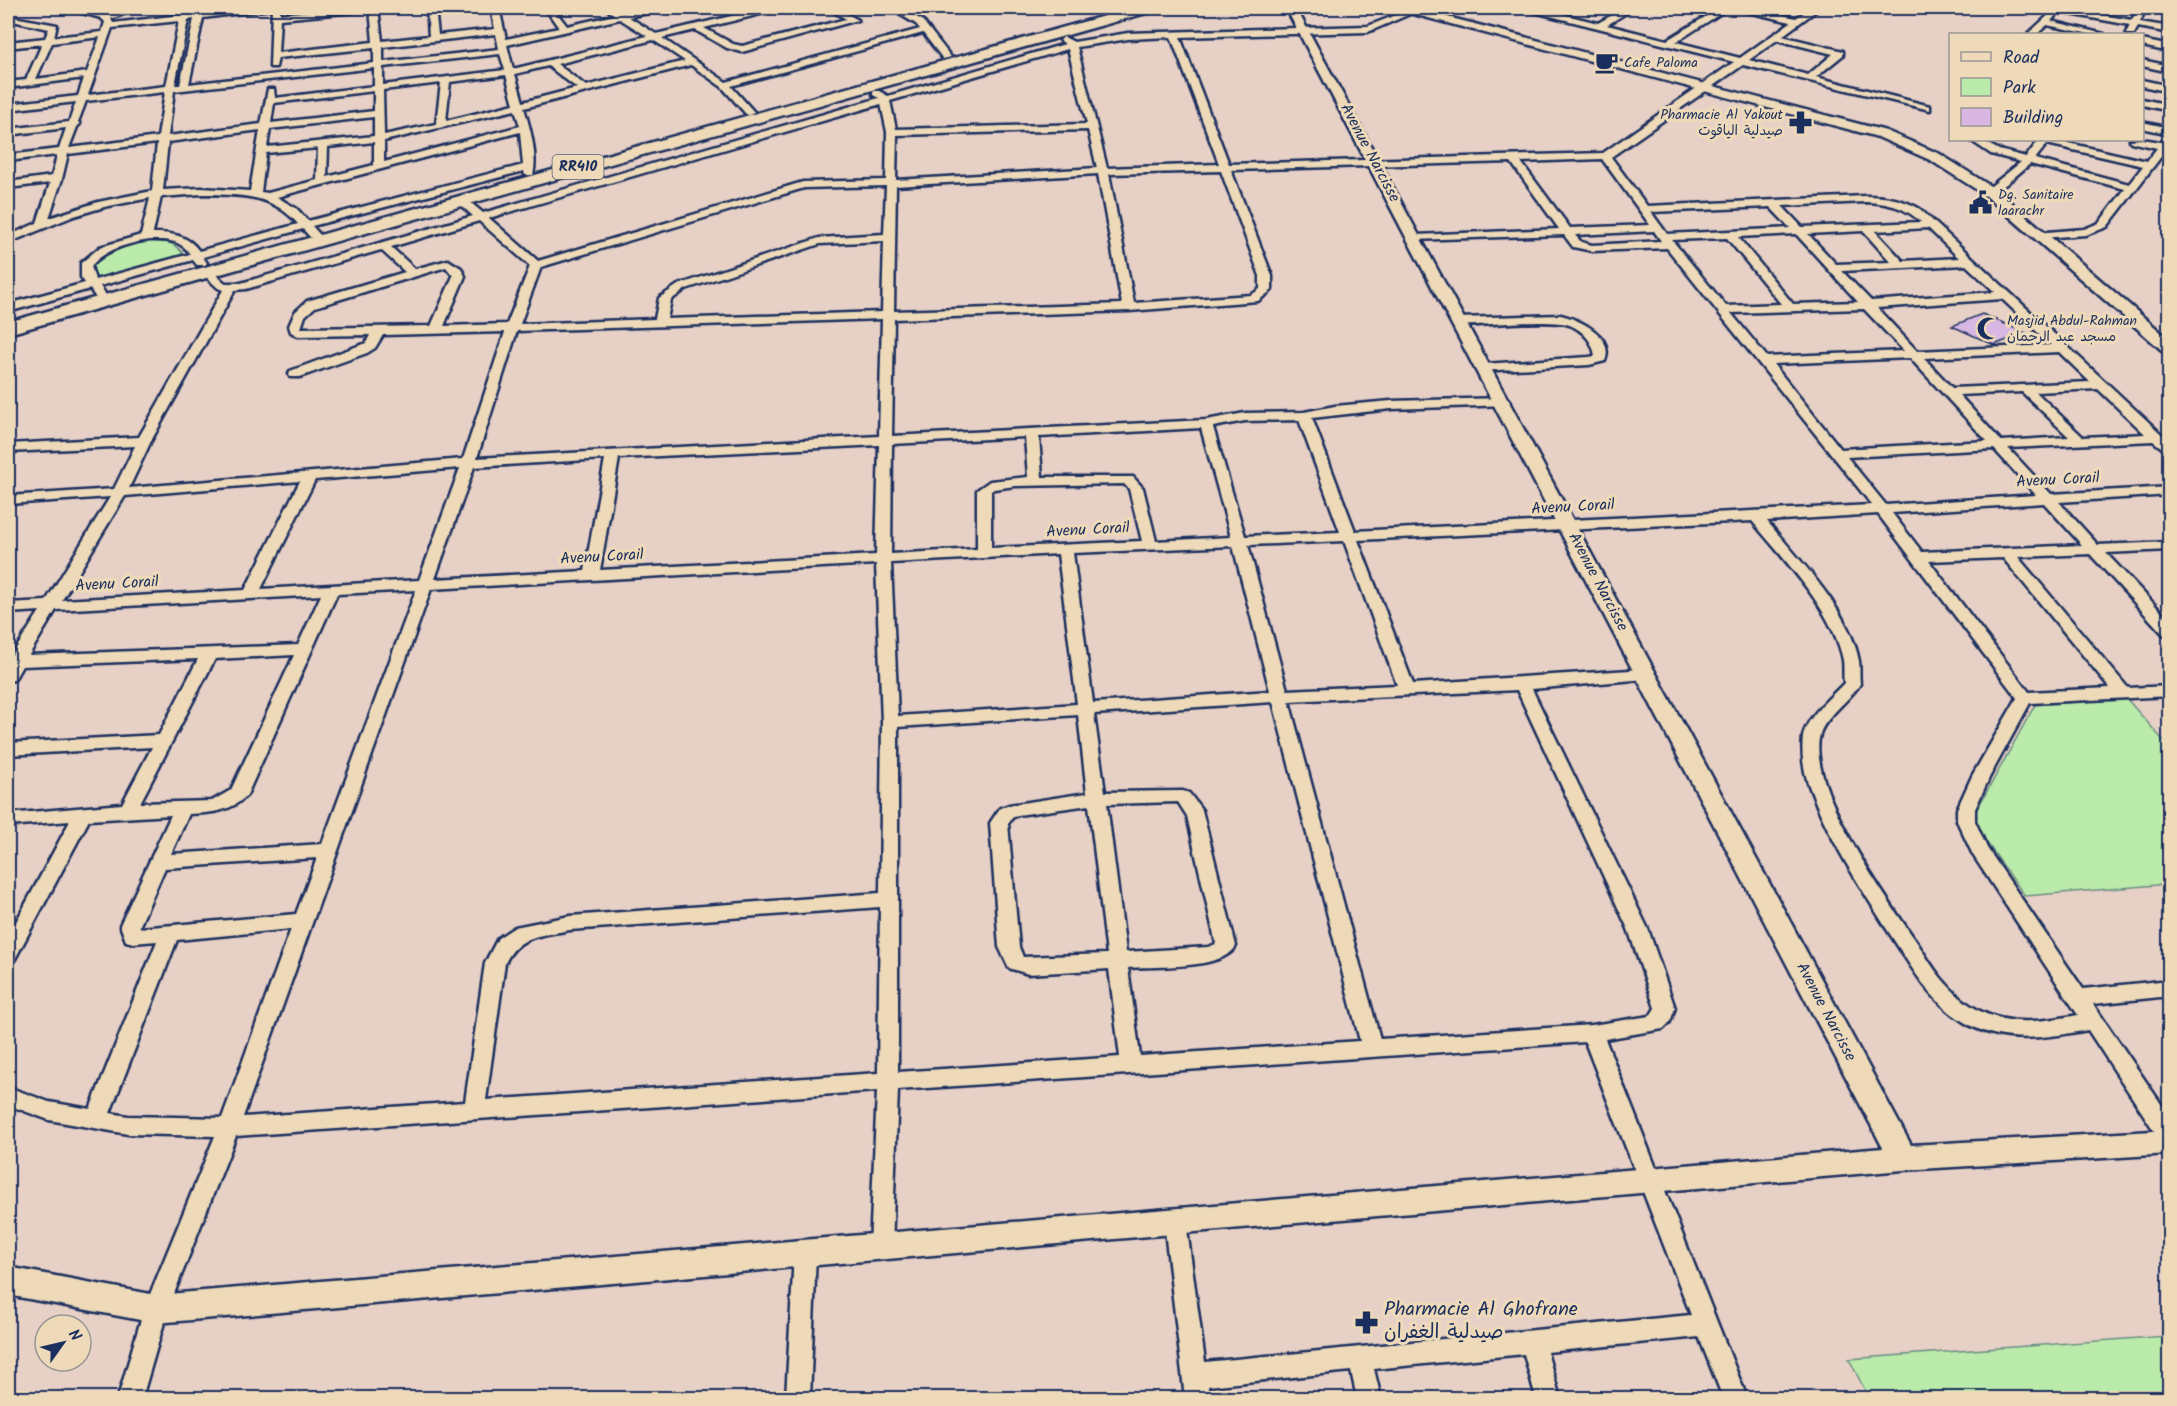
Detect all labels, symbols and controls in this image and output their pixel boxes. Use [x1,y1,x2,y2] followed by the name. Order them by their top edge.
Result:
[1949,33,2144,141] legend
[2003,44,2040,73] text: Road
[1593,50,1619,76] cafe icon: Cafe Paloma
[1624,52,1698,74] place label: Cafe Paloma
[2003,74,2036,103] text: Park
[1333,99,1407,207] street label: Avenue Narcisse
[1660,104,1784,142] place label: Pharmacie Al Yakout صيدلية الياقوت
[2003,104,2063,133] text: Building
[1788,110,1814,136] pharmacy icon: Pharmacie Al Yakout صيدلية الياقوت
[552,155,604,179] road number: RR410
[1998,184,2074,222] place label: Dg. Sanitaire laarachr
[1967,190,1993,216] public building icon: Dg. Sanitaire laarachr
[2007,310,2137,348] place label: Masjid Abdul-Rahman مسجد عبد الرحمان
[1976,316,2002,342] mosque icon: Masjid Abdul-Rahman مسجد عبد الرحمان
[2016,465,2101,495] street label: Avenu Corail
[1531,492,1616,522] street label: Avenu Corail
[1046,515,1131,545] street label: Avenu Corail
[1561,528,1635,636] street label: Avenue Narcisse
[560,542,645,572] street label: Avenu Corail
[75,569,160,599] street label: Avenu Corail
[1789,958,1863,1066] street label: Avenue Narcisse
[1384,1294,1578,1349] place label: Pharmacie Al Ghofrane صيدلية الغفران
[1353,1309,1379,1335] pharmacy icon: Pharmacie Al Ghofrane صيدلية الغفران
[33,1313,93,1373] north arrow
[61,1324,87,1347] text: N

